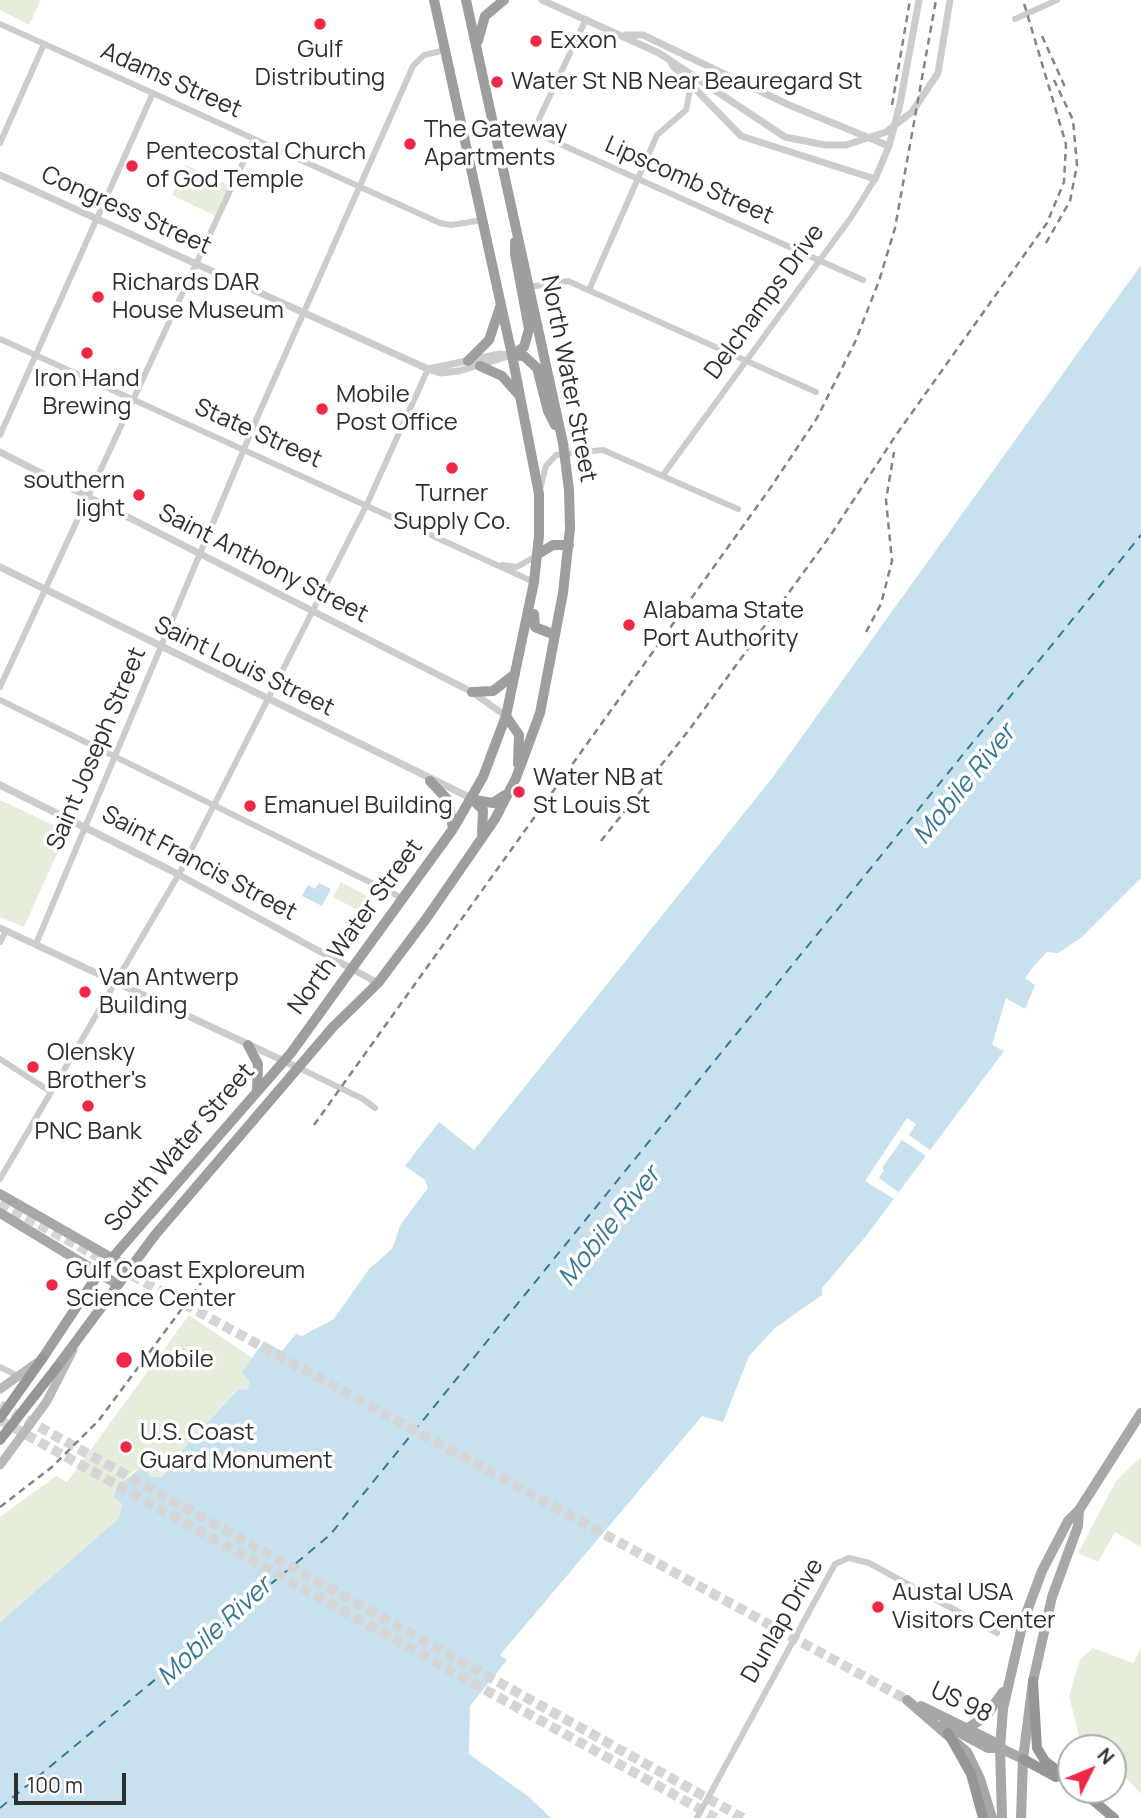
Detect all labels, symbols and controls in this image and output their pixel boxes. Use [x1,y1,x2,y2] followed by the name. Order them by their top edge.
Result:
[312,16,328,32] marker: Gulf Distributing
[550,27,617,55] place label: Exxon
[528,33,544,49] marker: Exxon
[255,36,385,92] place label: Gulf Distributing
[96,37,246,125] street label: Adams Street
[511,68,862,96] place label: Water St NB Near Beauregard St
[489,74,505,90] marker: Water St NB Near Beauregard St
[424,116,567,172] place label: The Gateway Apartments
[600,131,778,231] street label: Lipscomb Street
[402,136,418,152] marker: The Gateway Apartments
[146,138,366,194] place label: Pentecostal Church of God Temple
[124,158,140,174] marker: Pentecostal Church of God Temple
[37,161,215,261] street label: Congress Street
[699,219,831,385] street label: Delchamps Drive
[112,269,284,325] place label: Richards DAR House Museum
[534,273,602,485] street label: North Water Street
[90,289,106,305] marker: Richards DAR House Museum
[79,345,95,361] marker: Iron Hand Brewing
[34,365,140,421] place label: Iron Hand Brewing
[336,381,458,437] place label: Mobile Post Office
[190,393,326,475] street label: State Street
[314,401,330,417] marker: Mobile Post Office
[444,460,460,476] marker: Turner Supply Co.
[23,467,125,523] place label: southern light
[393,480,511,536] place label: Turner Supply Co.
[131,487,147,503] marker: southern light
[153,499,373,629] street label: Saint Anthony Street
[643,597,804,653] place label: Alabama State Port Authority
[149,611,339,723] street label: Saint Louis Street
[621,617,637,633] marker: Alabama State Port Authority
[41,643,153,855] street label: Saint Joseph Street
[907,719,1023,851] water label: Mobile River
[533,764,663,820] place label: Water NB at St Louis St
[511,784,527,800] marker: Water NB at St Louis St
[264,792,453,820] place label: Emanuel Building
[242,798,258,814] marker: Emanuel Building
[97,800,301,928] street label: Saint Francis Street
[283,834,429,1020] street label: North Water Street
[99,964,239,1020] place label: Van Antwerp Building
[77,984,93,1000] marker: Van Antwerp Building
[47,1039,147,1095] place label: Olensky Brother's
[99,1058,261,1238] street label: South Water Street
[25,1059,41,1075] marker: Olensky Brother's
[80,1098,96,1114] marker: PNC Bank
[34,1118,142,1146] place label: PNC Bank
[552,1161,668,1293] water label: Mobile River
[66,1257,305,1313] place label: Gulf Coast Exploreum Science Center
[44,1277,60,1293] marker: Gulf Coast Exploreum Science Center
[140,1346,214,1374] place label: Mobile
[114,1350,134,1370] marker: Mobile
[140,1419,333,1475] place label: U.S. Coast Guard Monument
[118,1439,134,1455] marker: U.S. Coast Guard Monument
[736,1554,830,1688] street label: Dunlap Drive
[151,1571,279,1693] water label: Mobile River
[892,1579,1056,1635] place label: Austal USA Visitors Center
[870,1599,886,1615] marker: Austal USA Visitors Center
[926,1676,996,1730] street label: US 98
[1057,1734,1127,1804] north arrow
[1092,1742,1120,1770] text: N
[18,1758,130,1802] scale bar
[27,1771,83,1799] text: 100 m

